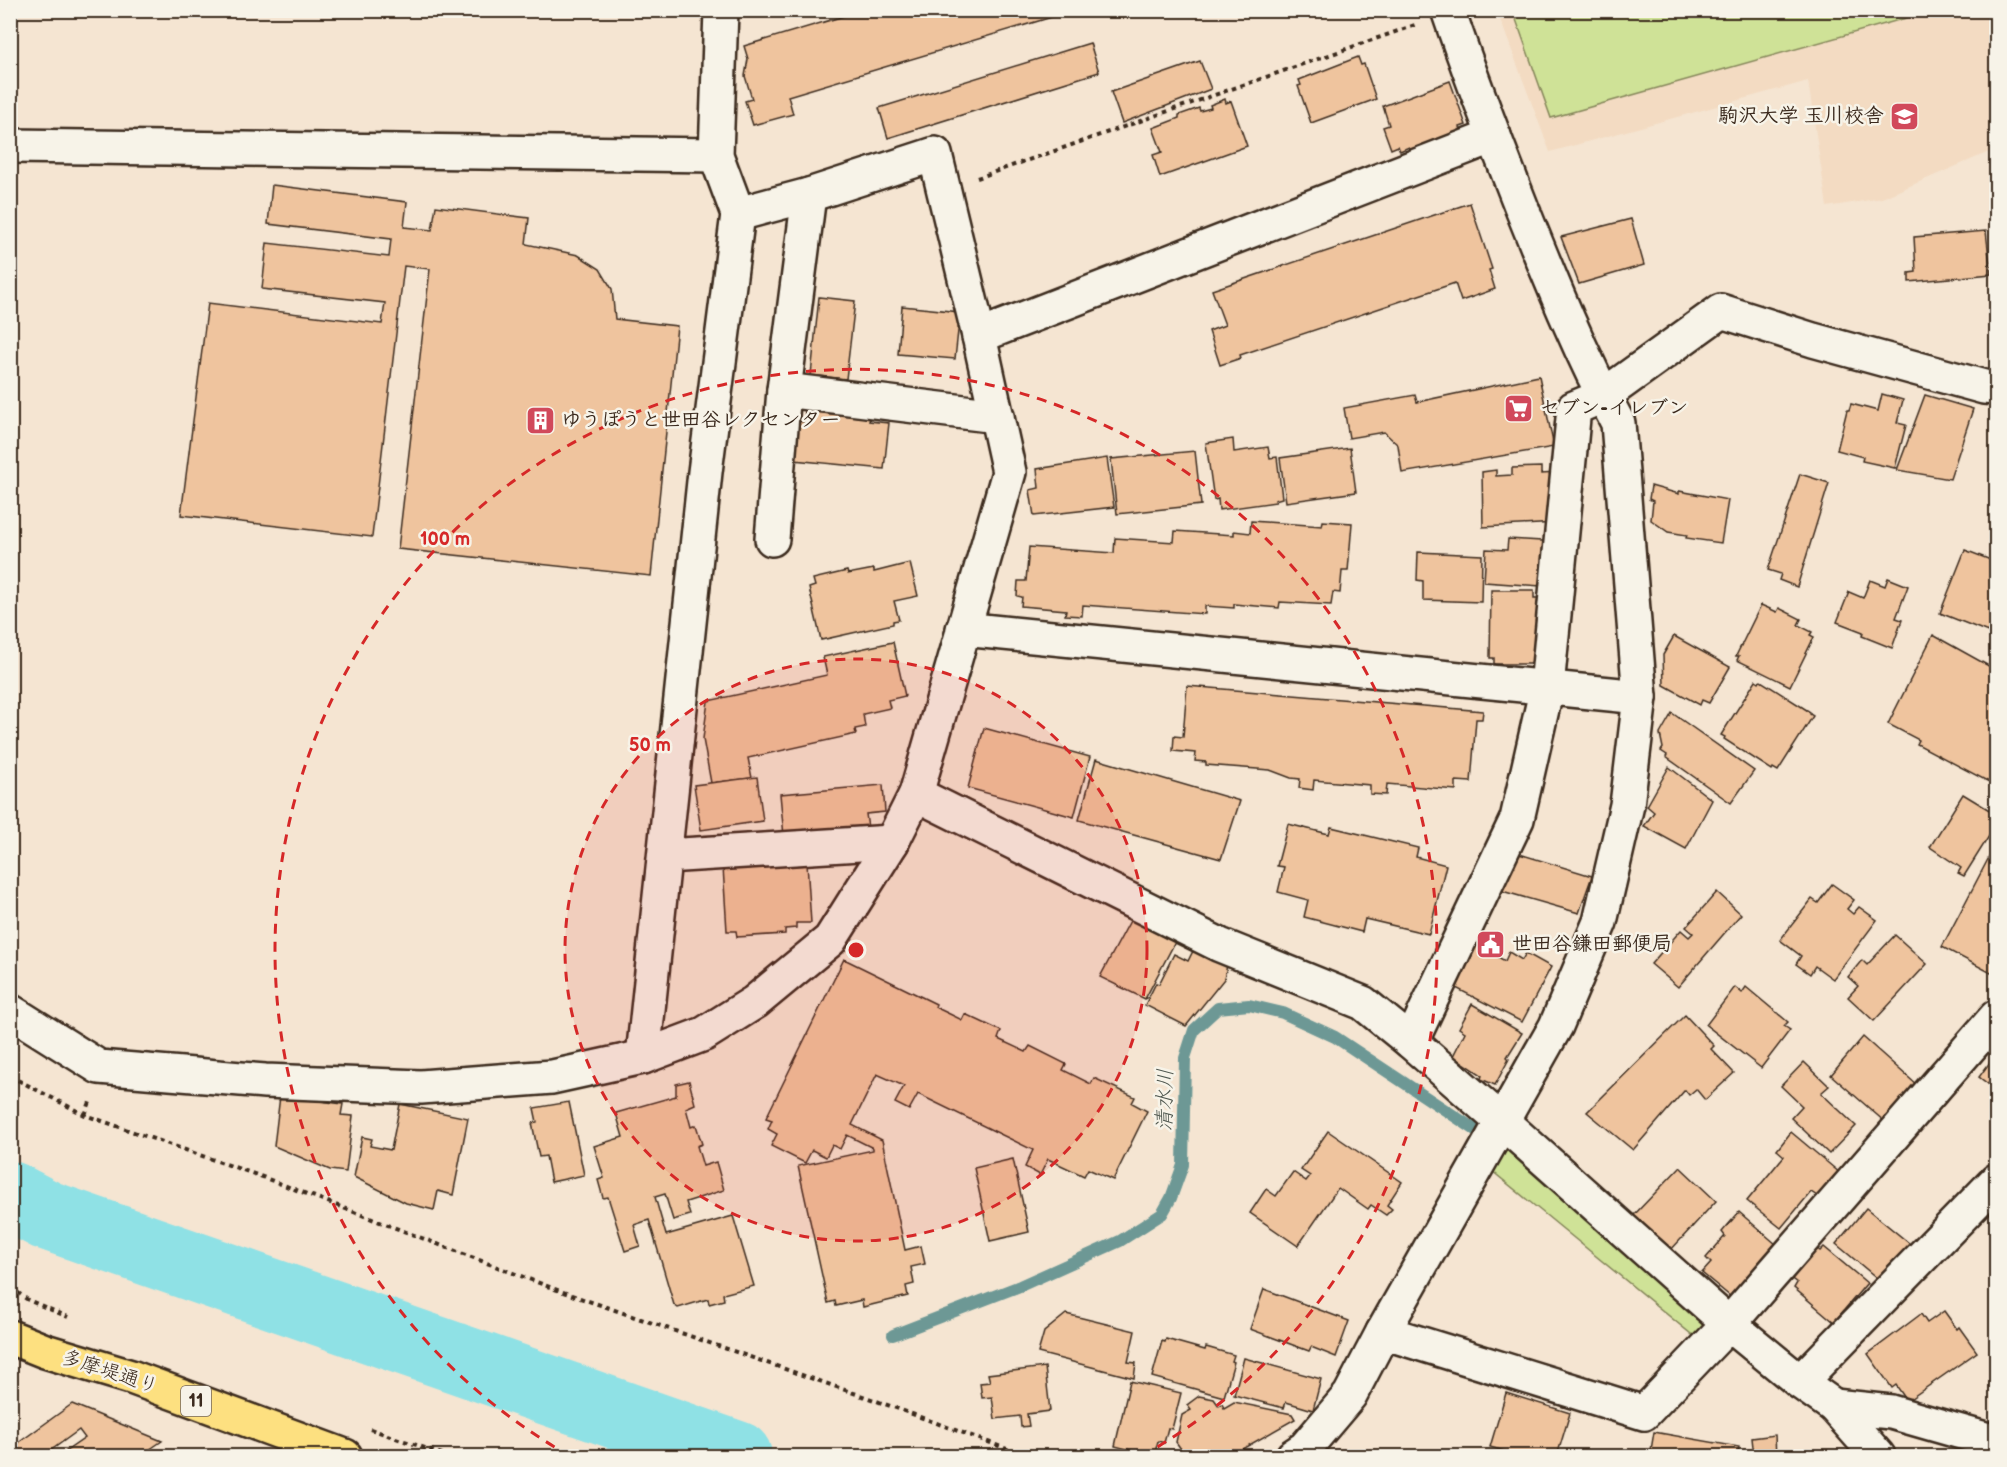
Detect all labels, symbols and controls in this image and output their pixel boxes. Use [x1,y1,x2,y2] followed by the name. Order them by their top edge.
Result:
[1889,100,1921,132] school or university icon: 駒沢大学 玉川校舎
[1719,104,1884,128] place label: 駒沢大学 玉川校舎
[1503,392,1535,424] supermarket icon: セブン-イレブン
[1540,396,1688,420] place label: セブン-イレブン
[524,404,556,436] building icon: ゆうぽうと世田谷レクセンター
[561,408,841,432] place label: ゆうぽうと世田谷レクセンター
[420,529,470,550] text: 100 m
[629,735,671,756] text: 50 m
[1475,928,1507,960] public building icon: 世田谷鎌田郵便局
[1512,932,1672,956] place label: 世田谷鎌田郵便局
[846,940,866,960] centre of rings
[1152,1068,1178,1132] water label: 清水川
[59,1345,161,1399] street label: 多摩堤通り
[181,1386,211,1416] road number: 11

